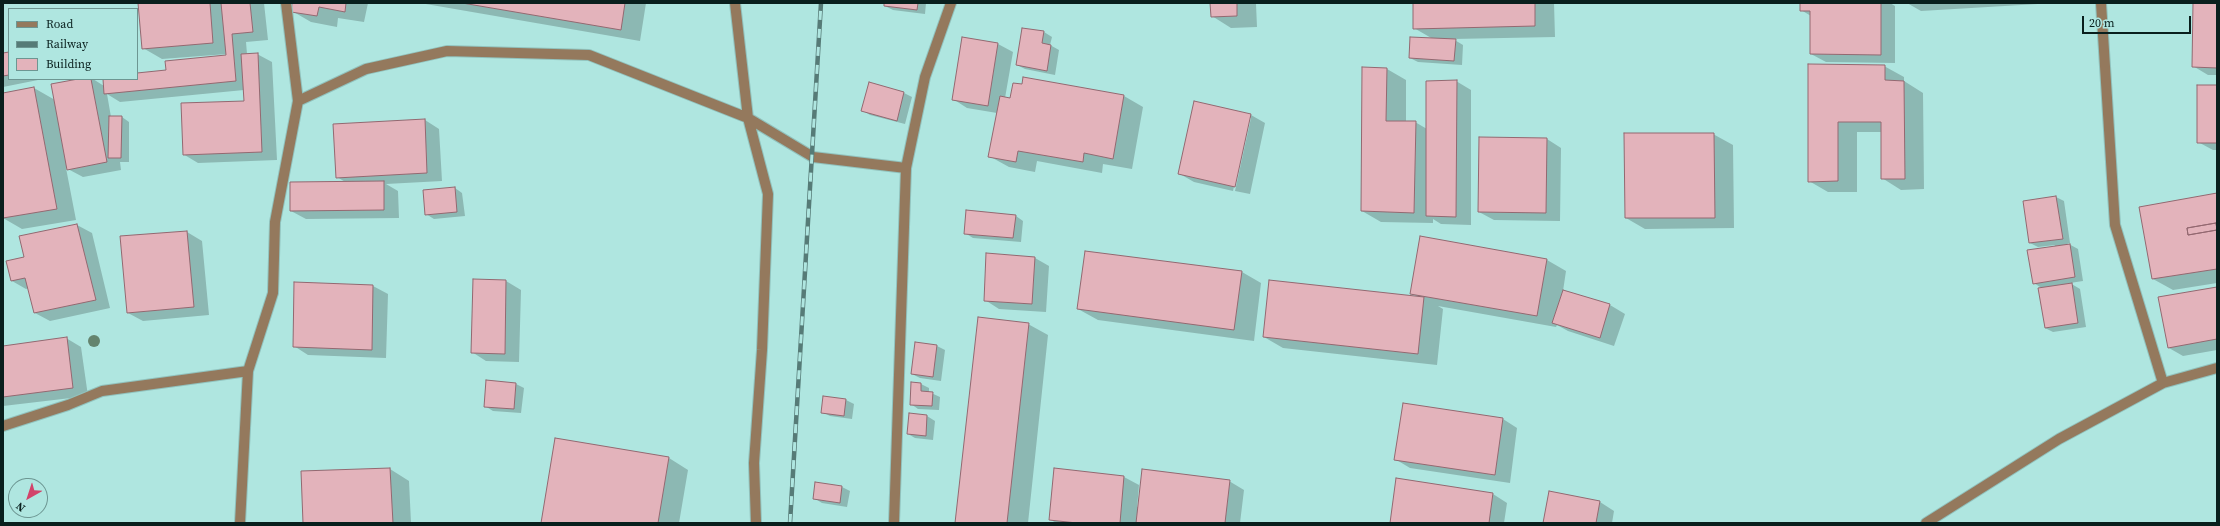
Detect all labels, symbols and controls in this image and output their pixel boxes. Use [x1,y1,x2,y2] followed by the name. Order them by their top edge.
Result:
[8,8,138,80] legend
[2084,8,2193,34] scale bar
[2089,15,2115,31] text: 20 m
[46,16,73,32] text: Road
[46,36,88,52] text: Railway
[46,56,91,72] text: Building
[8,478,48,518] north arrow
[13,499,29,515] text: N

